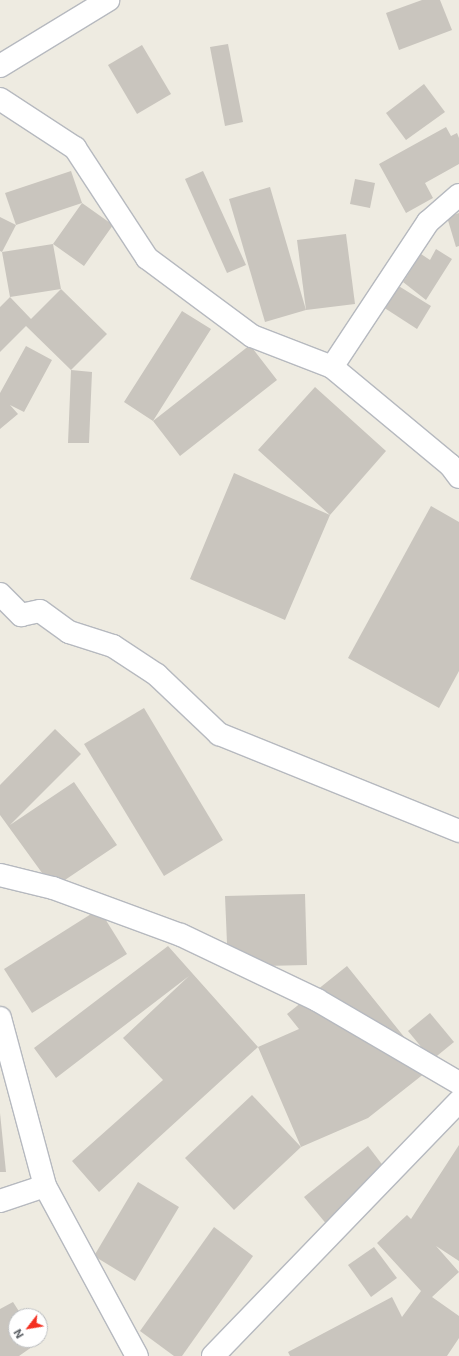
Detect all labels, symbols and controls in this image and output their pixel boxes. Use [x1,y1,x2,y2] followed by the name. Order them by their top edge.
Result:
[8,1308,48,1348] north arrow
[10,1326,27,1341] text: N

